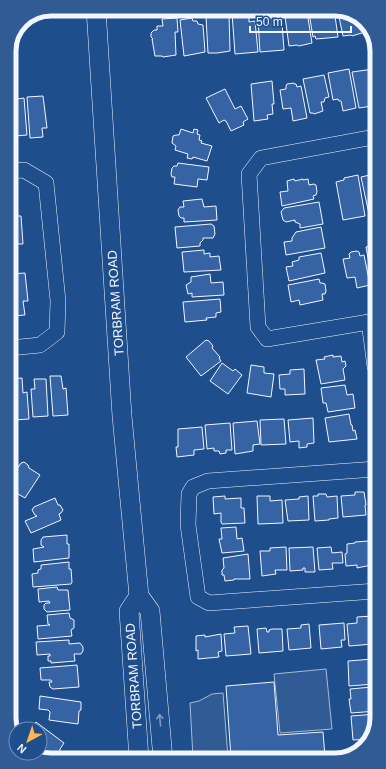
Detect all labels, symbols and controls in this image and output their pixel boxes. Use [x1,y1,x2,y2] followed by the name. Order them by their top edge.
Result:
[250,8,351,34] scale bar
[256,15,283,29] text: 50 m
[104,250,127,356] street label: TORBRAM ROAD
[122,623,145,729] street label: TORBRAM ROAD
[156,714,163,727] one-way arrow
[8,721,48,761] north arrow
[15,741,28,756] text: N

